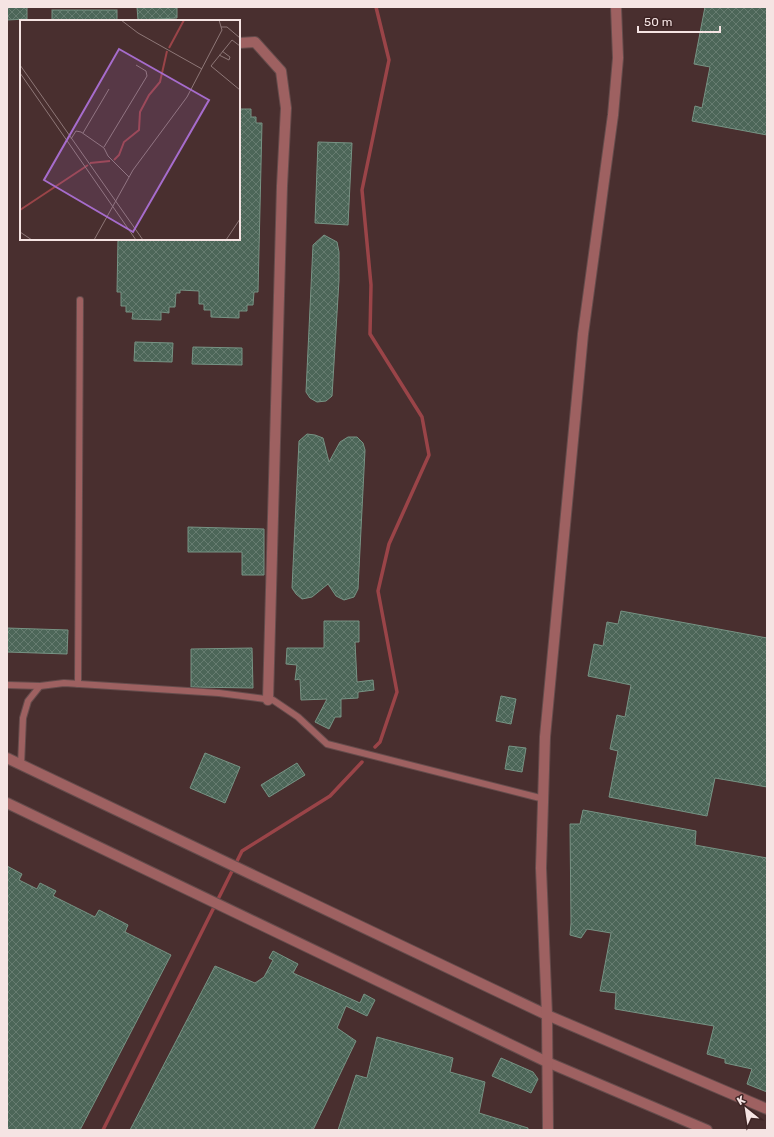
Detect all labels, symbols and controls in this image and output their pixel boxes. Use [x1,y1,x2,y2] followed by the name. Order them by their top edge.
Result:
[638,8,720,34] scale bar
[644,15,672,29] text: 50 m
[20,20,240,240] inset map
[726,1089,766,1129] north arrow
[735,1093,748,1108] text: K

